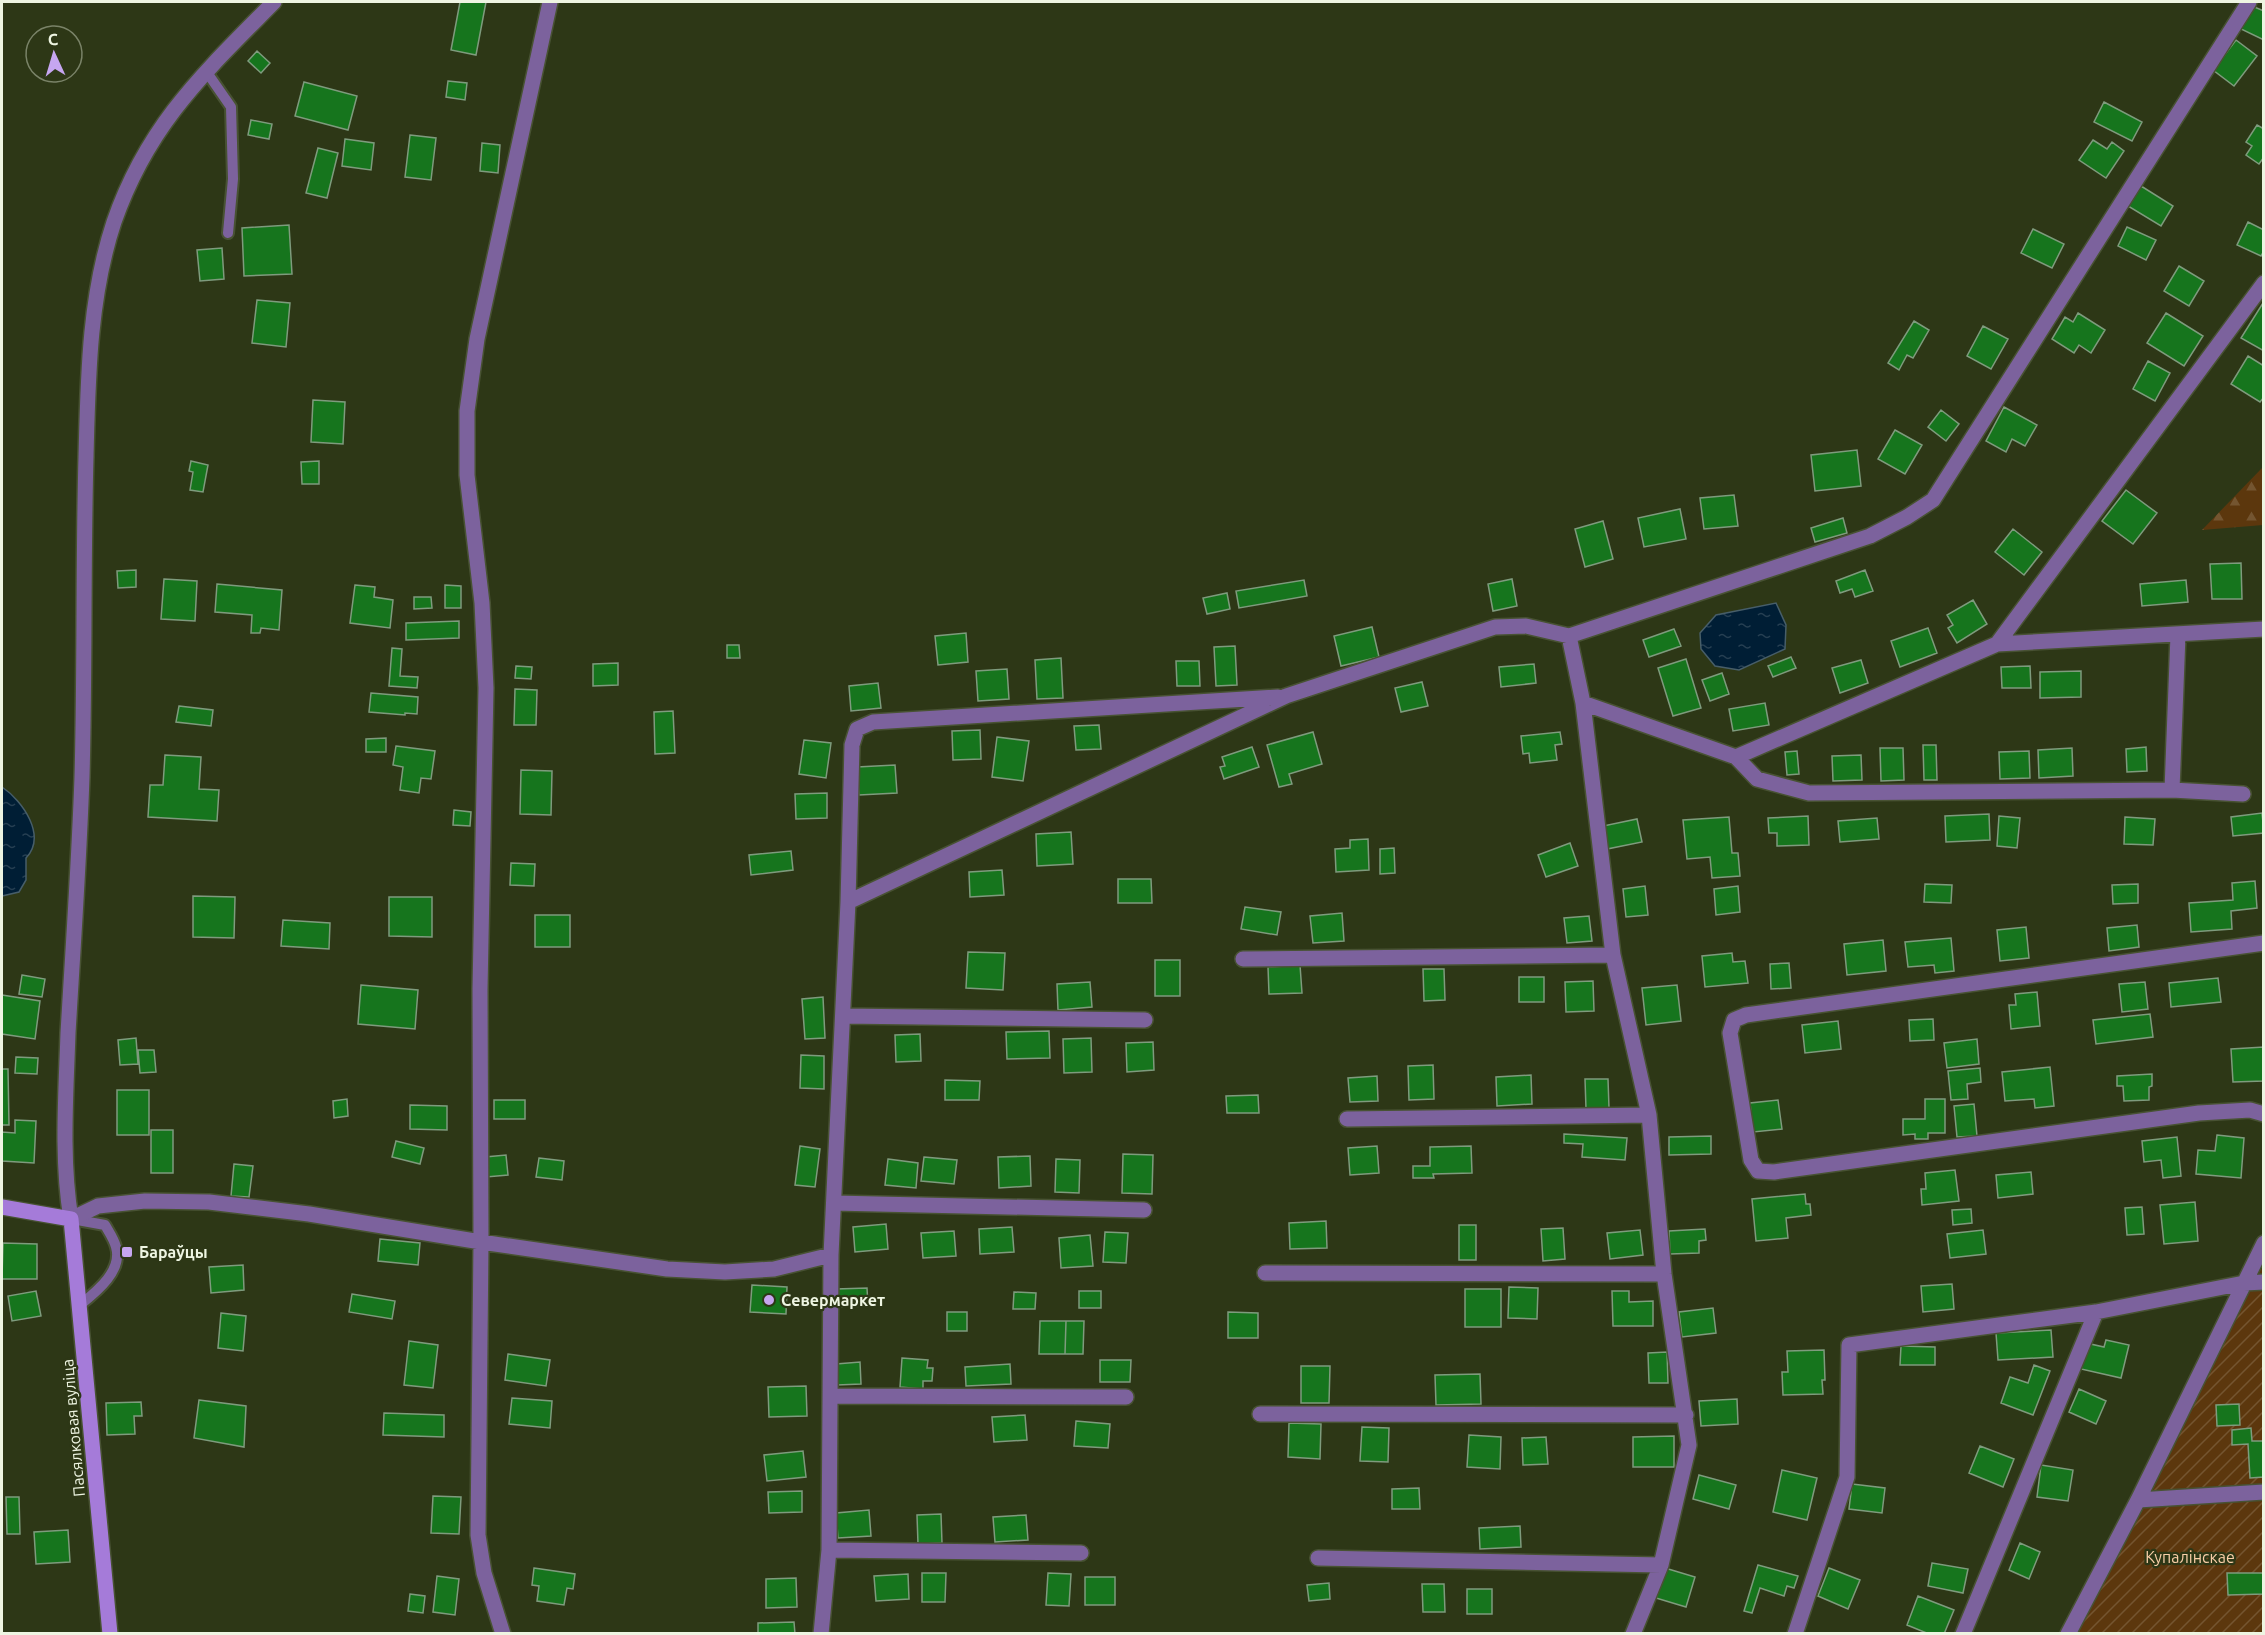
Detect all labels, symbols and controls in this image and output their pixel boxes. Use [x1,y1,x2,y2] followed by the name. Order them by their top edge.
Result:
[24,24,84,84] north arrow
[47,30,59,48] text: С
[139,1243,208,1261] place label: Бараўцы
[120,1245,134,1259] marker: Бараўцы
[781,1291,885,1309] place label: Севермаркет
[762,1293,776,1307] marker: Севермаркет
[58,1358,88,1498] street label: Пасялковая вуліца
[2145,1548,2235,1566] park label: Купалінскае

